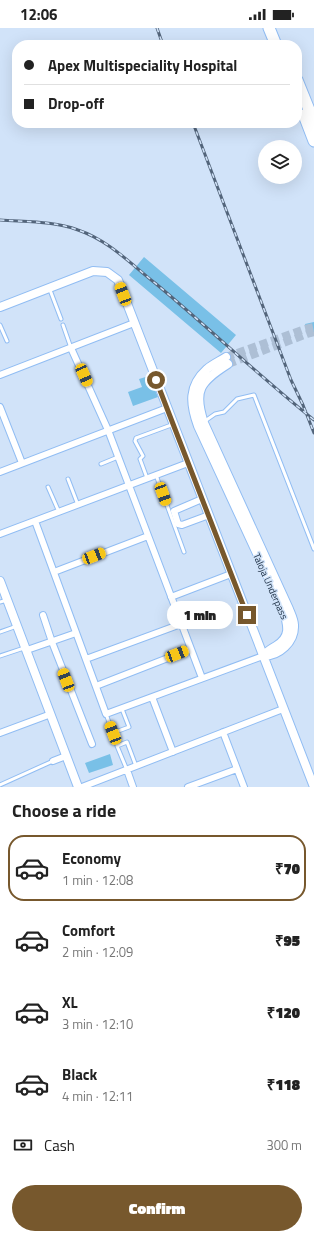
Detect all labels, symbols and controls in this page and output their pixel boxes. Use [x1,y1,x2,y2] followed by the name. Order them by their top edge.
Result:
[20,3,57,26] text: 12:06
[48,54,237,77] text: Apex Multispeciality Hospital
[48,92,104,115] text: Drop-off
[258,140,302,184] map controls
[258,140,302,184] button: layers
[113,281,133,307] car
[74,362,94,388] car
[147,371,165,389] route start
[153,481,173,507] car
[81,546,107,566] car
[249,550,292,622] street label: Taloja Underpass
[167,601,233,629] callout: 1 min
[184,605,216,625] text: 1 min
[238,606,256,624] route end
[164,644,190,664] car
[56,667,76,693] car
[103,720,123,746] car
[12,797,116,824] text: Choose a ride
[62,847,121,870] text: Economy
[14,850,50,886] icon: car
[275,857,300,880] text: ₹70
[62,870,133,890] text: 1 min · 12:08
[62,919,115,942] text: Comfort
[14,922,50,958] icon: car
[275,929,300,952] text: ₹95
[62,942,133,962] text: 2 min · 12:09
[62,991,78,1014] text: XL
[14,994,50,1030] icon: car
[267,1001,300,1024] text: ₹120
[62,1014,133,1034] text: 3 min · 12:10
[62,1063,97,1086] text: Black
[14,1066,50,1102] icon: car
[267,1073,300,1096] text: ₹118
[62,1086,133,1106] text: 4 min · 12:11
[12,1134,34,1156] icon: cash
[44,1134,75,1157] text: Cash
[266,1135,302,1155] text: 300 m
[12,1185,302,1231] button: Confirm

